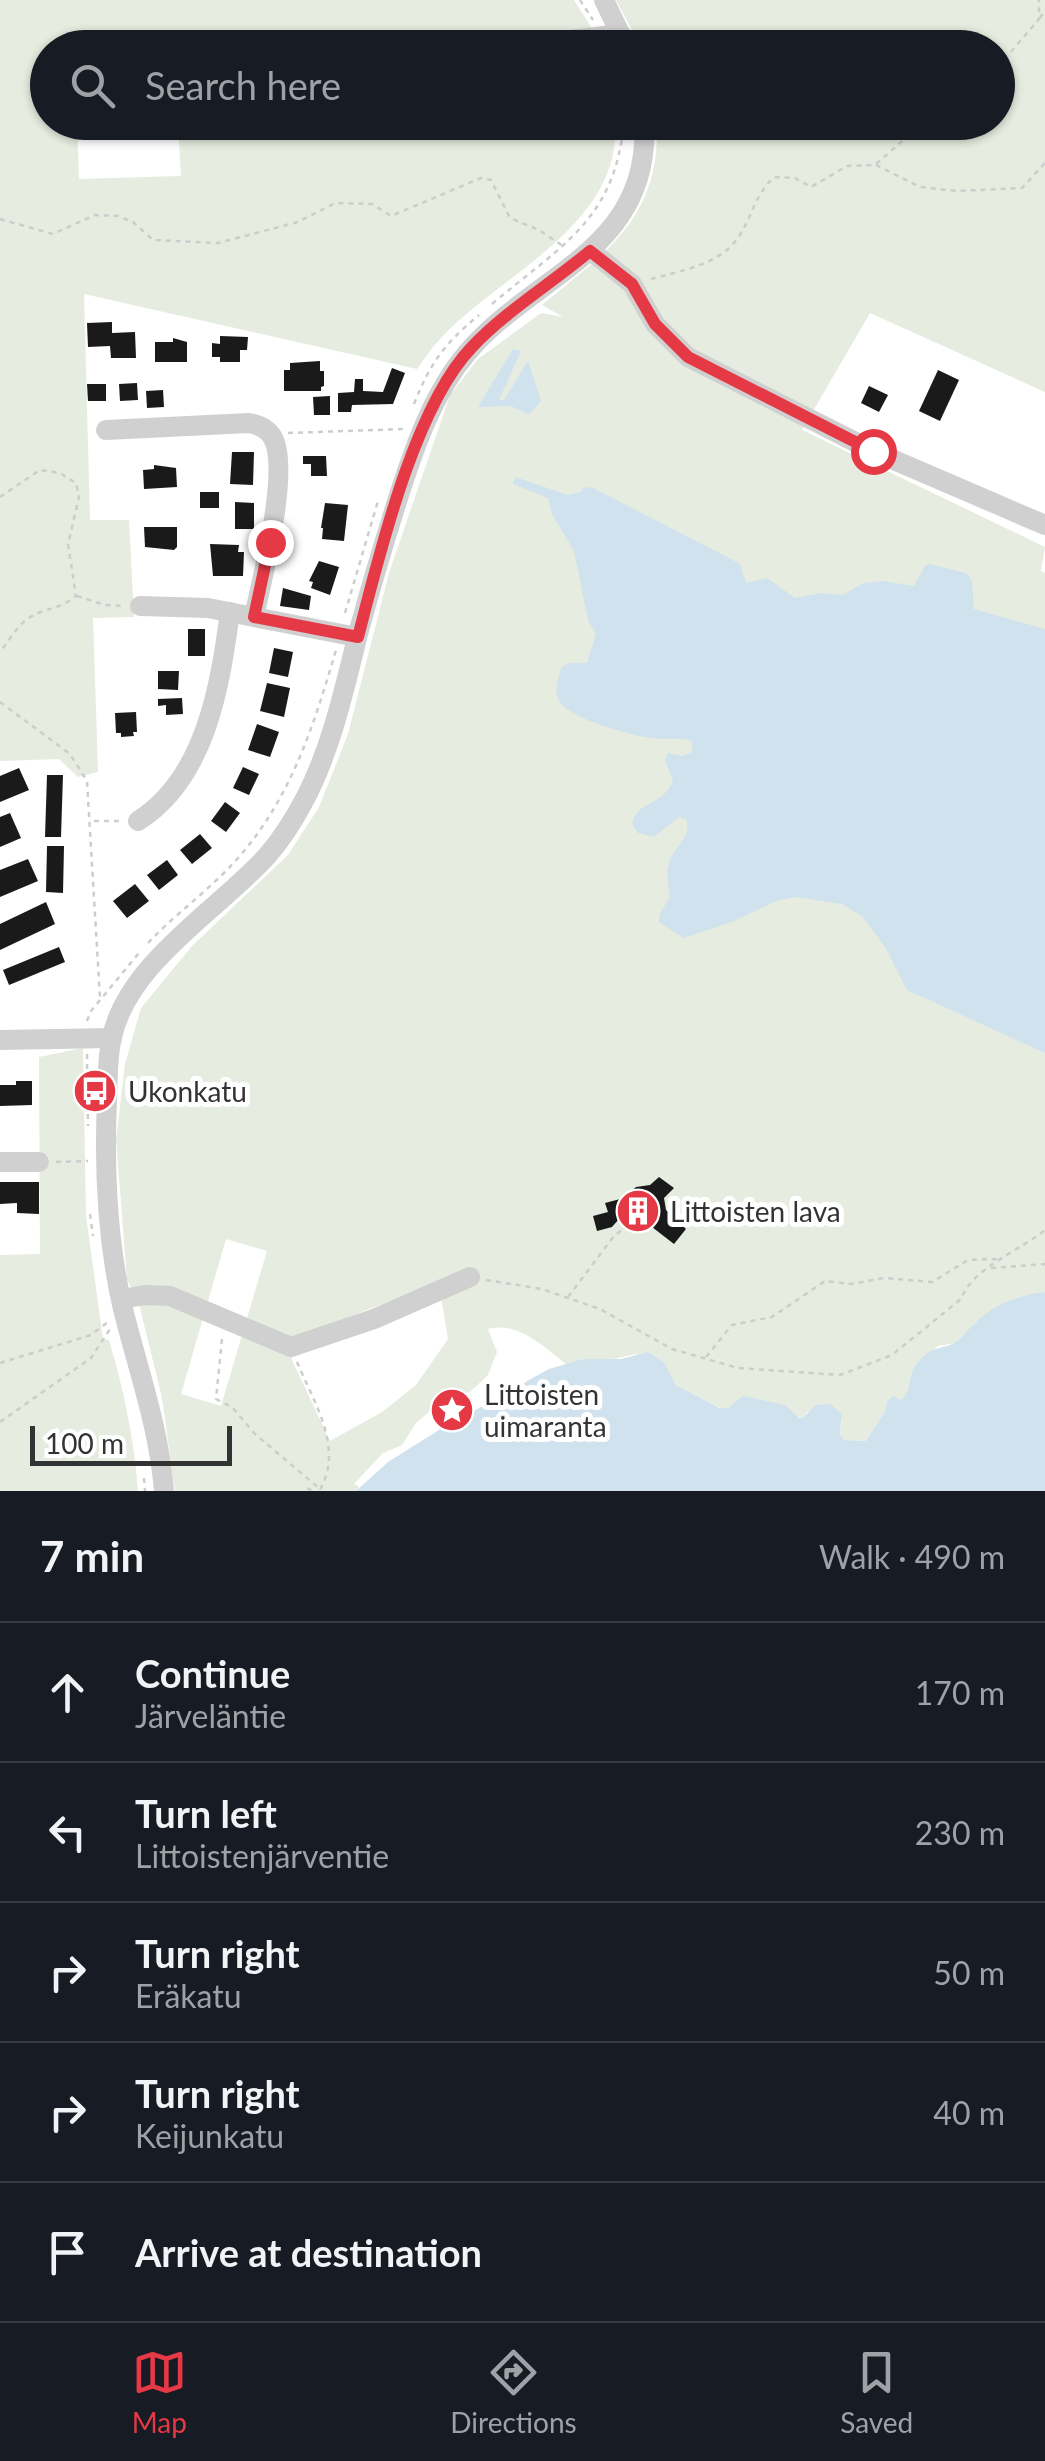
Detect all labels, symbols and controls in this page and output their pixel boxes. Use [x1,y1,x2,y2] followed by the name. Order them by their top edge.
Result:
[30,30,1015,140] search box
[65,58,120,113] icon: search
[145,62,341,108] text: Search here
[851,429,897,475] route start
[248,520,294,566] route end
[72,1068,118,1114] bus stop icon: Ukonkatu
[128,1074,247,1108] place label: Ukonkatu
[615,1188,661,1234] building icon: Littoisten lava
[670,1194,841,1228] place label: Littoisten lava
[484,1377,607,1443] place label: Littoisten uimaranta
[429,1387,475,1433] place icon: Littoisten uimaranta
[30,1421,232,1466] scale bar
[45,1426,124,1460] text: 100 m
[40,1531,144,1581] text: 7 min
[819,1537,1005,1576] text: Walk · 490 m
[135,1650,290,1696] text: Continue
[40,1665,95,1720] icon: ahead
[915,1673,1005,1712] text: 170 m
[135,1696,286,1735] text: Järveläntie
[135,1790,277,1836] text: Turn left
[40,1805,95,1860] icon: left
[915,1813,1005,1852] text: 230 m
[135,1836,389,1875] text: Littoistenjärventie
[135,1930,300,1976] text: Turn right
[40,1945,95,2000] icon: right
[933,1953,1005,1992] text: 50 m
[135,1976,242,2015] text: Eräkatu
[135,2070,300,2116] text: Turn right
[40,2085,95,2140] icon: right
[933,2093,1005,2132] text: 40 m
[135,2116,284,2155] text: Keijunkatu
[40,2225,95,2280] icon: arrive
[135,2229,482,2275] text: Arrive at destination
[132,2345,187,2439] tab: Map
[450,2345,577,2439] tab: Directions
[840,2345,913,2439] tab: Saved

